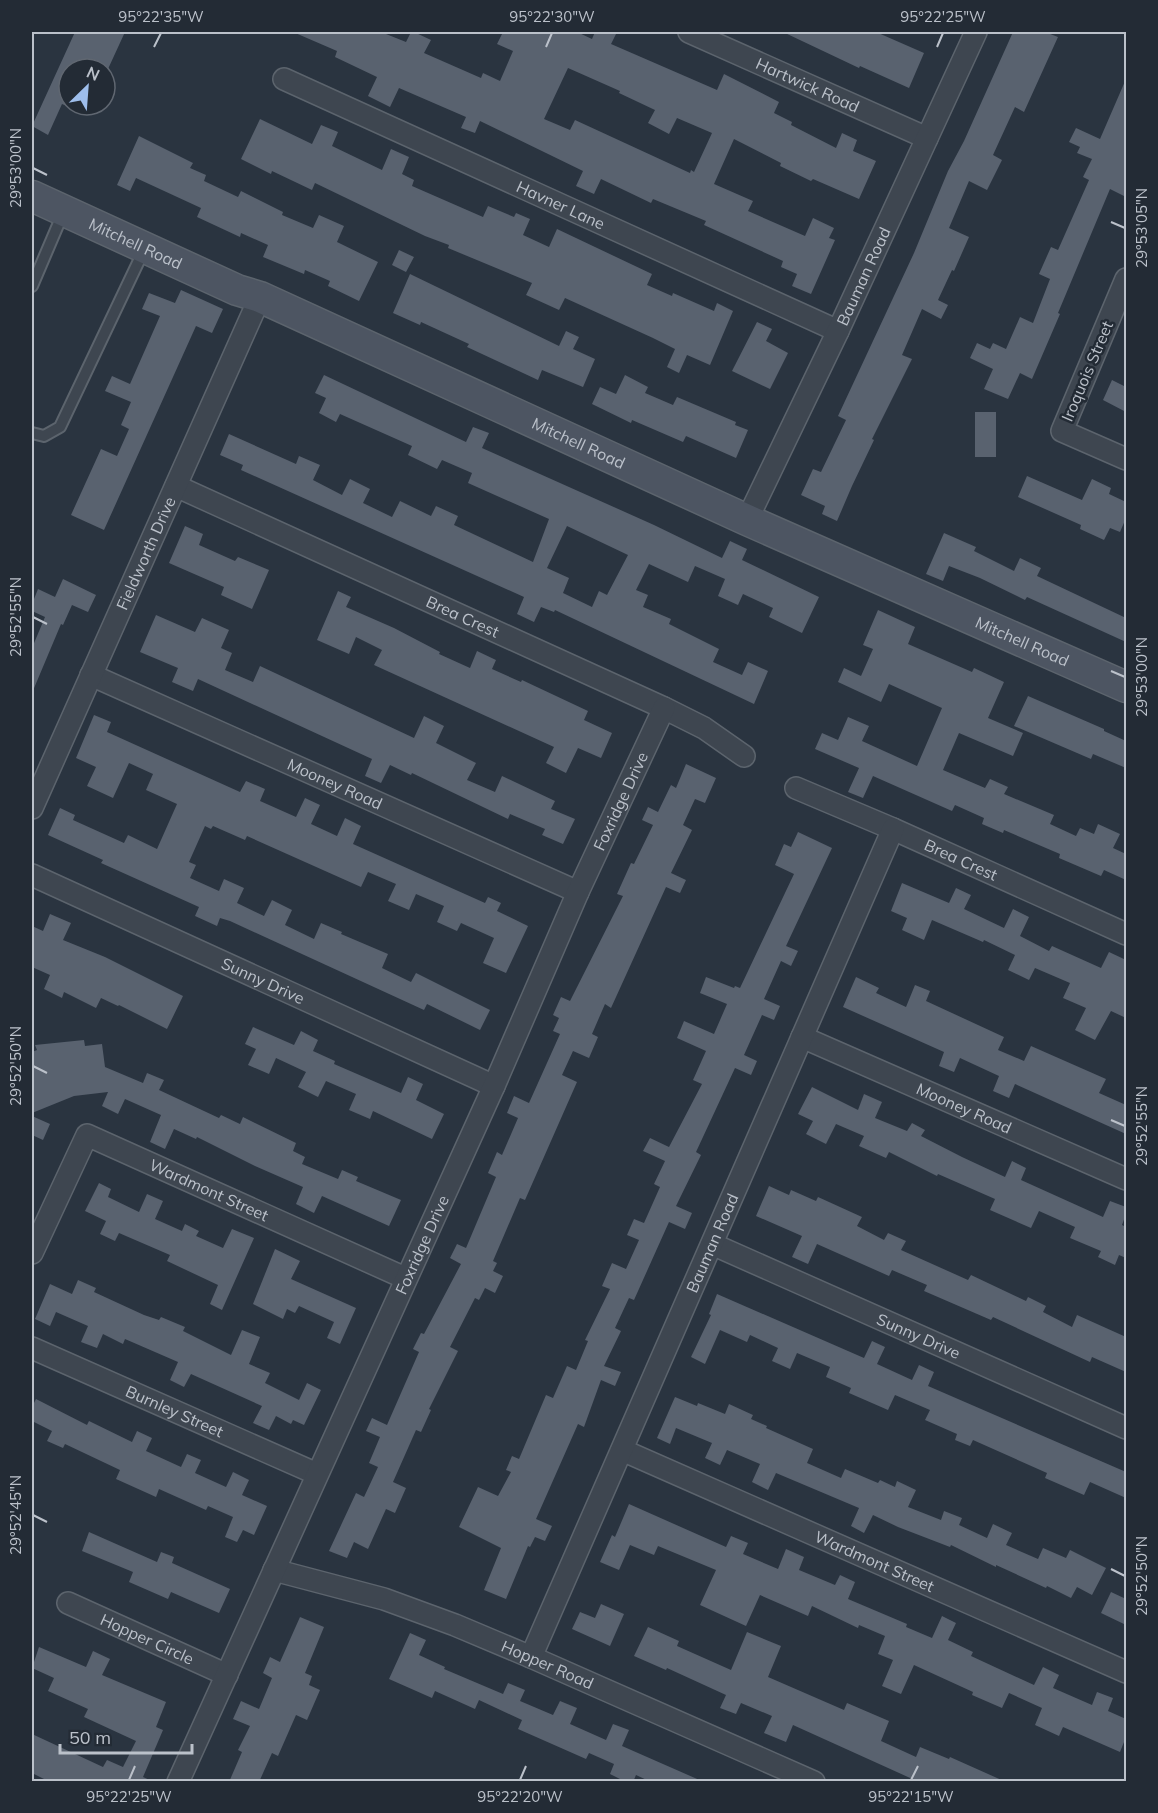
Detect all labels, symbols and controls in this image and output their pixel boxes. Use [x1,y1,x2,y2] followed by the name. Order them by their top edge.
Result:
[118,7,204,26] text: 95°22'35"W
[509,7,595,26] text: 95°22'30"W
[900,7,986,26] text: 95°22'25"W
[753,53,863,117] street label: Hartwick Road
[57,57,117,117] north arrow
[84,62,103,85] text: N
[6,128,25,208] text: 29°53'00"N
[513,176,608,234] street label: Havner Lane
[1132,188,1151,268] text: 29°53'05"N
[86,214,185,273] street label: Mitchell Road
[832,224,895,329] street label: Bauman Road
[1057,317,1117,424] street label: Iroquois Street
[529,413,628,473] street label: Mitchell Road
[112,493,180,613] street label: Fieldworth Drive
[6,577,25,657] text: 29°52'55"N
[423,591,503,642] street label: Brea Crest
[972,612,1072,671] street label: Mitchell Road
[1132,637,1151,717] text: 29°53'00"N
[589,749,652,854] street label: Foxridge Drive
[284,754,386,814] street label: Mooney Road
[921,835,1001,885] street label: Brea Crest
[218,953,308,1008] street label: Sunny Drive
[6,1026,25,1106] text: 29°52'50"N
[913,1078,1015,1138] street label: Mooney Road
[1132,1086,1151,1166] text: 29°52'55"N
[146,1154,272,1226] street label: Wardmont Street
[682,1190,743,1296] street label: Bauman Road
[391,1192,453,1297] street label: Foxridge Drive
[874,1309,963,1363] street label: Sunny Drive
[123,1381,227,1442] street label: Burnley Street
[6,1475,25,1555] text: 29°52'45"N
[812,1526,938,1596] street label: Wardmont Street
[1132,1536,1151,1616] text: 29°52'50"N
[97,1609,197,1669] street label: Hopper Circle
[498,1636,597,1693] street label: Hopper Road
[60,1717,192,1755] scale bar
[69,1726,111,1749] text: 50 m
[86,1787,172,1806] text: 95°22'25"W
[477,1787,563,1806] text: 95°22'20"W
[868,1787,954,1806] text: 95°22'15"W

